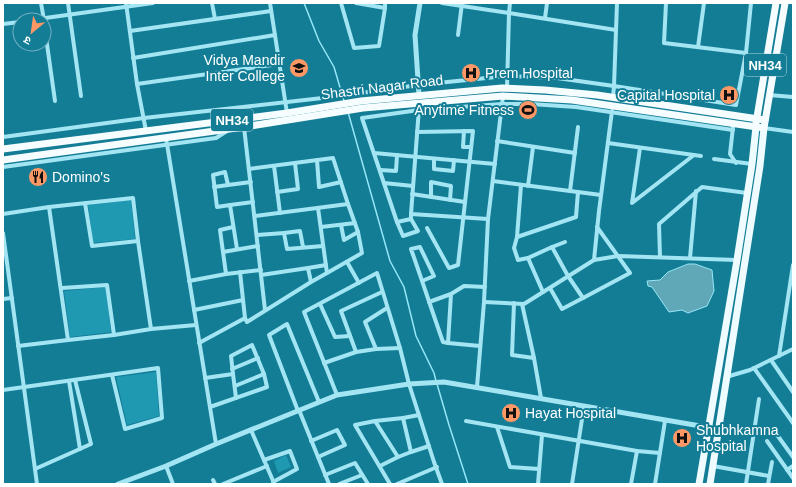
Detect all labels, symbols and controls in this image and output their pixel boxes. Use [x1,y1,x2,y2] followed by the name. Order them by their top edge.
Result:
[12,12,52,52] north arrow
[21,34,33,48] text: उ
[204,52,285,84] place label: Vidya Mandir Inter College
[744,54,786,76] road number: NH34
[288,57,310,79] school or university icon: Vidya Mandir Inter College
[460,62,482,84] hospital icon: Prem Hospital
[485,65,573,81] place label: Prem Hospital
[320,72,444,102] street label: Shastri Nagar Road
[718,84,740,106] hospital icon: Capital Hospital
[617,87,715,103] place label: Capital Hospital
[517,99,539,121] sports icon: Anytime Fitness
[414,102,514,118] place label: Anytime Fitness
[211,109,253,131] road number: NH34
[27,166,49,188] restaurant icon: Domino's
[52,169,110,185] place label: Domino's
[500,402,522,424] hospital icon: Hayat Hospital
[525,405,616,421] place label: Hayat Hospital
[696,422,779,454] place label: Shubhkamna Hospital
[671,427,693,449] hospital icon: Shubhkamna Hospital

